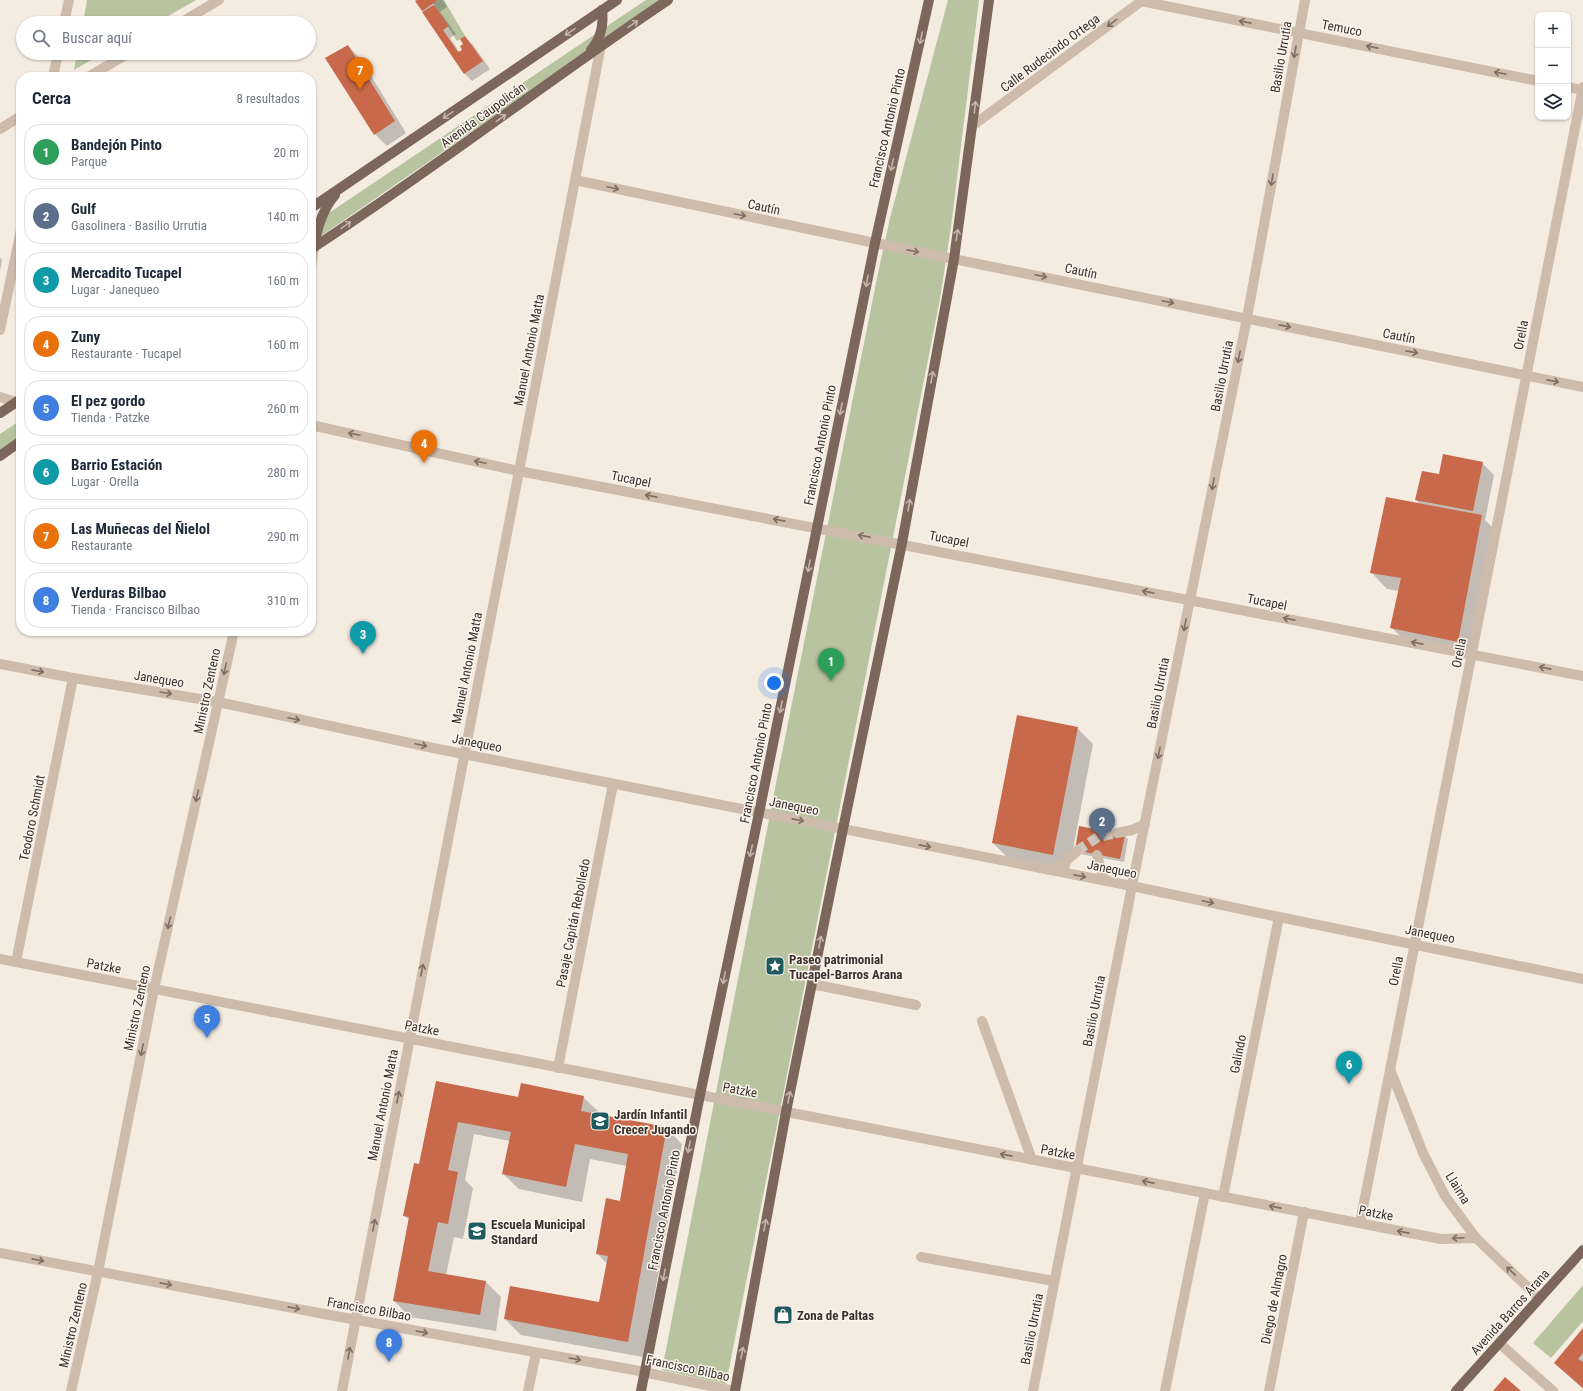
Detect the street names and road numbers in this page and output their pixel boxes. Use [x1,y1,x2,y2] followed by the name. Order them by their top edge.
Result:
[997,11,1103,95] street label: Calle Rudecindo Ortega
[1321,17,1363,39] street label: Temuco
[1267,20,1295,94] street label: Basilio Urrutia
[866,67,908,189] street label: Francisco Antonio Pinto
[438,79,528,151] street label: Avenida Caupolicán
[746,196,782,218] street label: Cautín
[1063,260,1099,282] street label: Cautín
[511,293,547,407] street label: Manuel Antonio Matta
[1511,319,1531,351] street label: Orella
[1381,325,1417,347] street label: Cautín
[1208,339,1236,413] street label: Basilio Urrutia
[801,384,839,506] street label: Francisco Antonio Pinto
[610,468,652,490] street label: Tucapel
[928,528,970,550] street label: Tucapel
[1246,591,1288,613] street label: Tucapel
[449,611,485,725] street label: Manuel Antonio Matta
[1449,637,1469,669] street label: Orella
[191,647,223,735] street label: Ministro Zenteno
[1144,656,1172,730] street label: Basilio Urrutia
[133,668,185,690] street label: Janequeo
[737,702,775,824] street label: Francisco Antonio Pinto
[451,731,503,755] street label: Janequeo
[16,774,48,862] street label: Teodoro Schmidt
[768,794,820,818] street label: Janequeo
[553,857,593,989] street label: Pasaje Capitán Rebolledo
[1086,857,1138,881] street label: Janequeo
[1404,922,1456,946] street label: Janequeo
[86,955,122,977] street label: Patzke
[1386,955,1406,987] street label: Orella
[121,964,153,1052] street label: Ministro Zenteno
[1080,974,1108,1048] street label: Basilio Urrutia
[404,1017,440,1039] street label: Patzke
[1227,1033,1249,1075] street label: Galindo
[365,1048,401,1162] street label: Manuel Antonio Matta
[722,1079,758,1101] street label: Patzke
[1040,1141,1076,1163] street label: Patzke
[645,1149,683,1271] street label: Francisco Antonio Pinto
[1443,1169,1473,1207] street label: Llaima
[1358,1202,1394,1224] street label: Patzke
[1258,1253,1290,1345] street label: Diego de Almagro
[1468,1266,1552,1358] street label: Avenida Barros Arana
[56,1281,90,1369] street label: Ministro Zenteno
[1018,1292,1046,1366] street label: Basilio Urrutia
[326,1294,412,1324] street label: Francisco Bilbao
[645,1352,731,1384] street label: Francisco Bilbao

